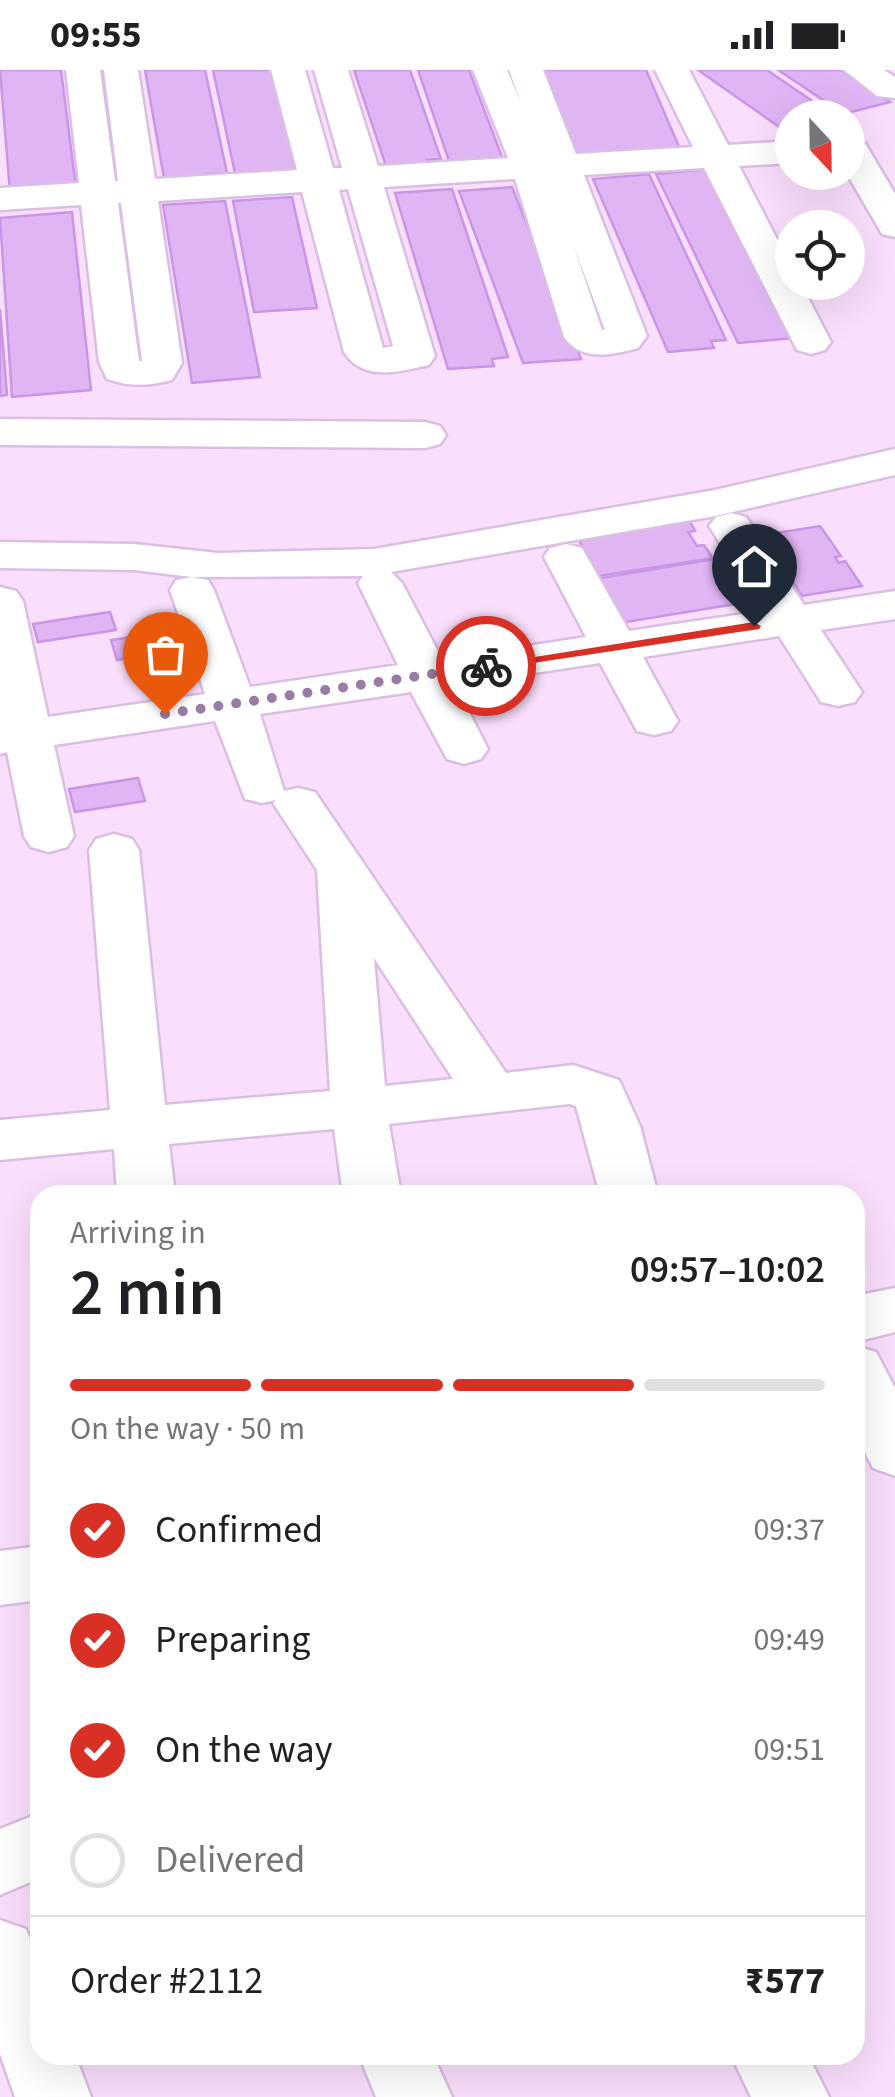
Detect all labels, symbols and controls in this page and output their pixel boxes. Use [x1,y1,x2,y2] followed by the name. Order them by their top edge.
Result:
[50,8,142,62] text: 09:55
[775,100,865,190] north arrow
[775,100,865,300] map controls
[775,210,865,300] button: locate
[712,524,797,627] pin
[727,539,782,594] icon: home
[123,612,208,715] pin
[436,616,536,716] courier
[138,627,193,682] icon: bag
[459,639,514,694] icon: bike
[70,1210,206,1256] text: Arriving in
[630,1243,825,1297] text: 09:57–10:02
[70,1247,225,1340] text: 2 min
[70,1406,305,1452] text: On the way · 50 m
[70,1503,125,1558] icon: check
[155,1503,323,1557] text: Confirmed
[753,1507,825,1553] text: 09:37
[70,1613,125,1668] icon: check
[155,1613,310,1667] text: Preparing
[753,1617,825,1663] text: 09:49
[70,1723,125,1778] icon: check
[155,1723,332,1777] text: On the way
[753,1727,825,1773] text: 09:51
[155,1833,305,1887] text: Delivered
[70,1954,263,2008] text: Order #2112
[745,1954,825,2008] text: ₹577

